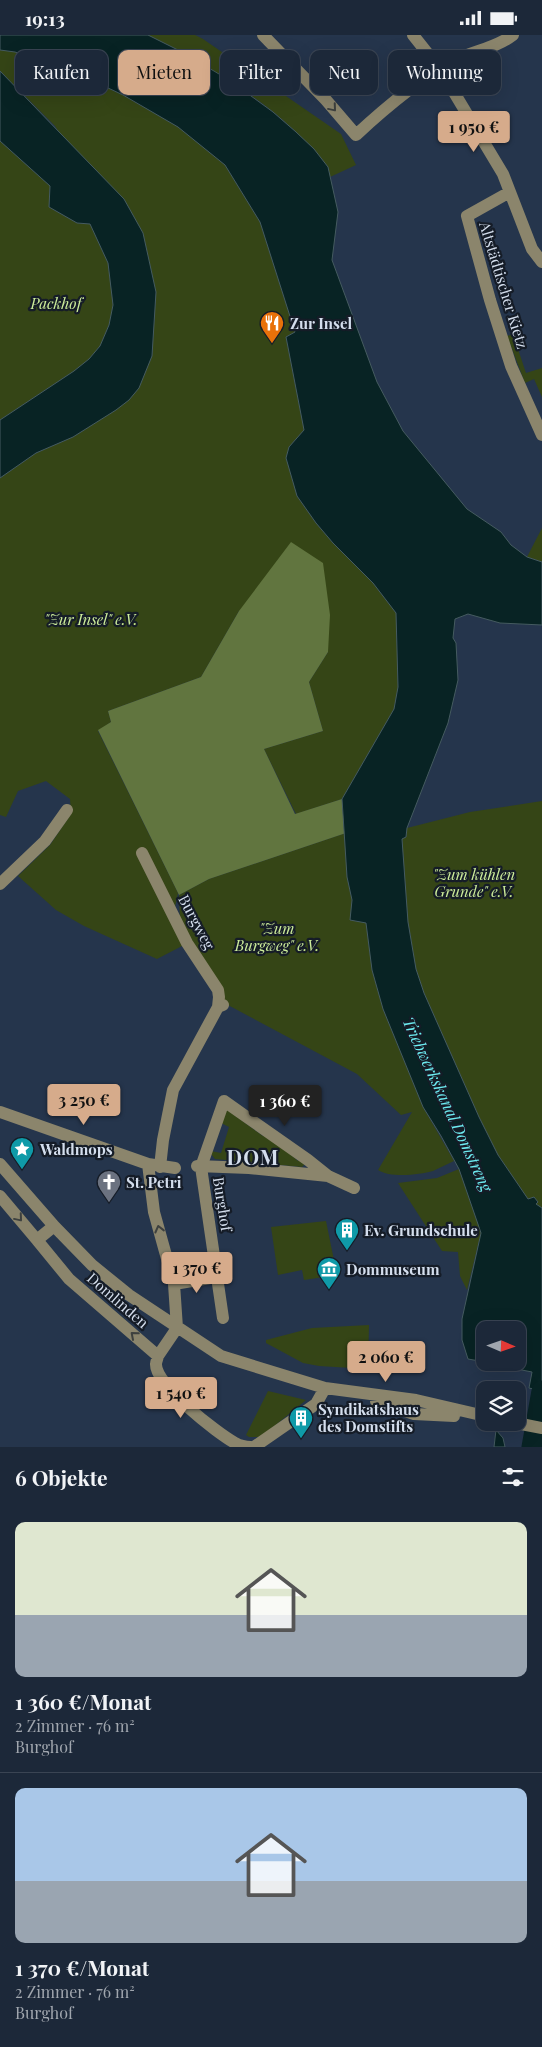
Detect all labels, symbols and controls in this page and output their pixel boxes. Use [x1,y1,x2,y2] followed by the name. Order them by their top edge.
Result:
[25,5,65,31] text: 19:13
[15,50,108,95] chip: Kaufen
[118,50,210,95] chip: Mieten
[220,50,300,95] chip: Filter
[310,50,378,95] chip: Neu
[388,50,501,95] chip: Wohnung
[327,102,335,111] one-way arrow
[428,111,520,153] pin: 1 950 €
[449,116,499,137] text: 1 950 €
[475,218,533,351] street label: Altstädtischer Kietz
[30,293,85,313] park label: Packhof
[259,310,285,344] restaurant icon: Zur Insel
[290,313,353,333] place label: Zur Insel
[45,609,137,629] park label: "Zur Insel" e.V.
[433,864,515,901] park label: "Zum kühlen Grunde" e.V.
[174,891,220,953] street label: Burgweg
[234,918,319,955] park label: "Zum Burgweg" e.V.
[398,1013,498,1196] water label: Triebwerkskanal Domstreng
[38,1083,130,1126] pin: 3 250 €
[239,1085,331,1127] pin: 1 360 €
[58,1089,110,1110] text: 3 250 €
[260,1090,310,1111] text: 1 360 €
[9,1136,35,1170] place icon: Waldmops
[39,1139,113,1159] place label: Waldmops
[227,1143,279,1170] district label: DOM
[96,1169,122,1203] church icon: St. Petri
[126,1172,182,1192] place label: St. Petri
[209,1175,237,1234] street label: Burghof
[13,1212,22,1221] one-way arrow
[334,1217,360,1251] building icon: Ev. Grundschule
[364,1220,478,1240] place label: Ev. Grundschule
[154,1226,164,1234] one-way arrow
[151,1251,243,1294] pin: 1 370 €
[316,1256,342,1290] museum icon: Dommuseum
[172,1257,222,1278] text: 1 370 €
[346,1259,440,1279] place label: Dommuseum
[83,1268,153,1332] street label: Domlinden
[476,1321,526,1371] north arrow
[476,1321,526,1431] map controls
[130,1332,139,1341] one-way arrow
[340,1341,432,1383] pin: 2 060 €
[358,1346,414,1367] text: 2 060 €
[135,1377,227,1419] pin: 1 540 €
[476,1381,526,1431] button: layers
[156,1382,206,1403] text: 1 540 €
[318,1399,419,1436] place label: Syndikatshaus des Domstifts
[288,1405,314,1439] building icon: Syndikatshaus des Domstifts
[15,1463,108,1491] text: 6 Objekte
[499,1463,527,1491] icon: filters
[226,1555,316,1645] icon: home
[15,1687,151,1715] text: 1 360 €/Monat
[15,1715,135,1736] text: 2 Zimmer · 76 m²
[15,1736,73,1757] text: Burghof
[226,1820,316,1910] icon: home
[15,1953,149,1981] text: 1 370 €/Monat
[15,1981,135,2002] text: 2 Zimmer · 76 m²
[15,2002,73,2023] text: Burghof

